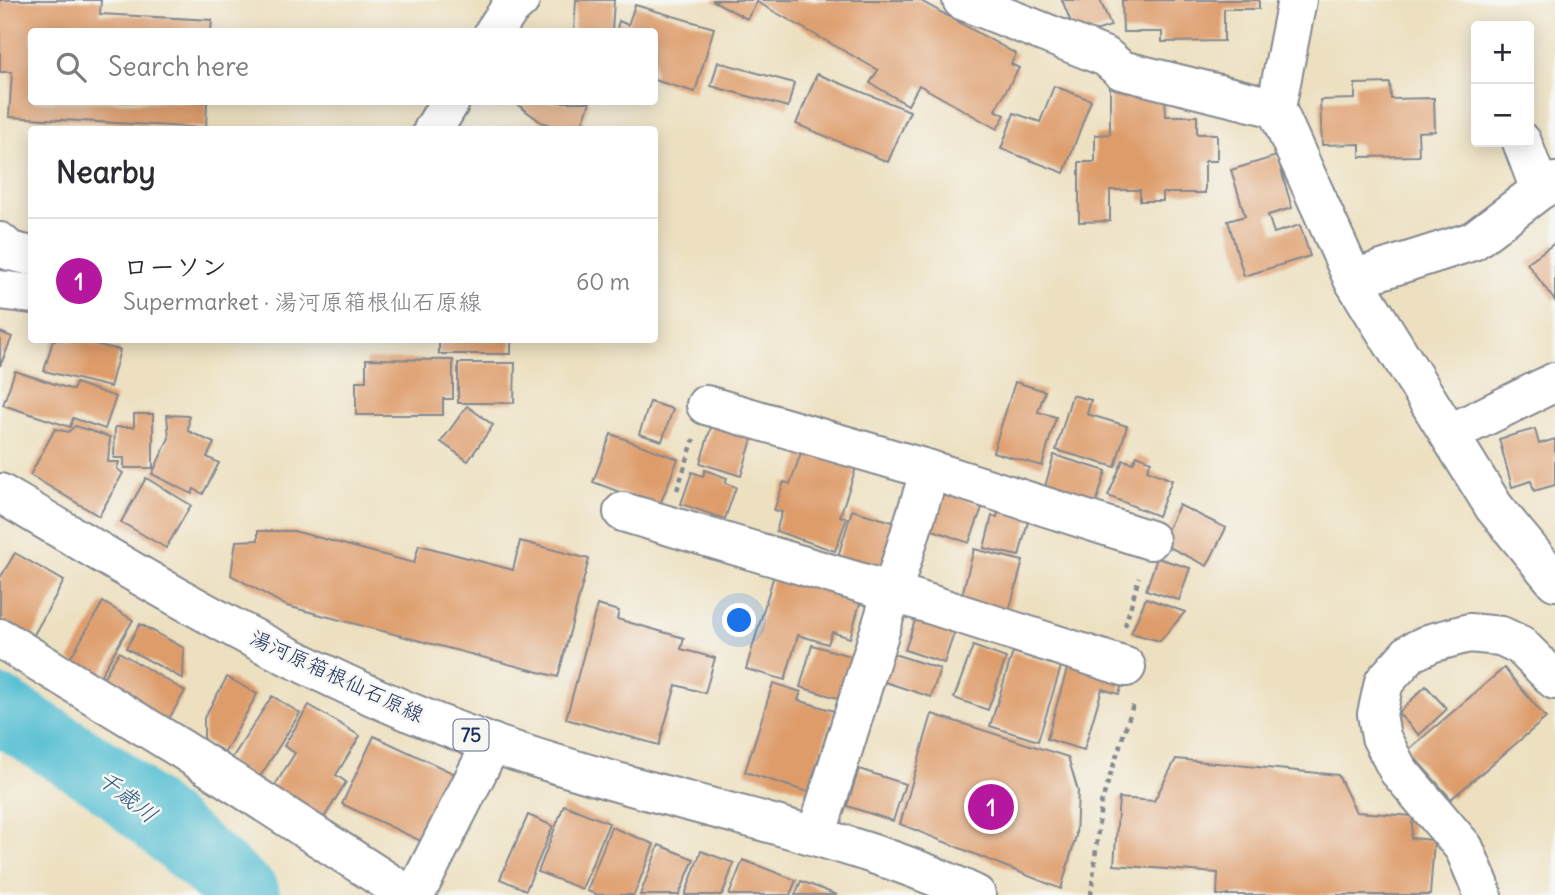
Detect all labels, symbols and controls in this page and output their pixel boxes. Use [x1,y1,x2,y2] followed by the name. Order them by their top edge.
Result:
[1471,21,1534,147] map controls
[1471,21,1534,84] button: +
[28,28,658,105] search box
[52,48,90,86] icon: search
[108,50,249,83] text: Search here
[1471,84,1534,147] button: −
[56,153,156,191] text: Nearby
[123,250,227,283] text: ローソン
[74,267,84,296] text: 1
[576,267,630,296] text: 60 m
[123,287,482,316] text: Supermarket · 湯河原箱根仙石原線
[722,603,756,637] your location
[246,624,428,728] street label: 湯河原箱根仙石原線
[454,720,489,750] road number: 75
[92,763,164,829] water label: 千歳川
[968,781,1014,833] pin: 1

